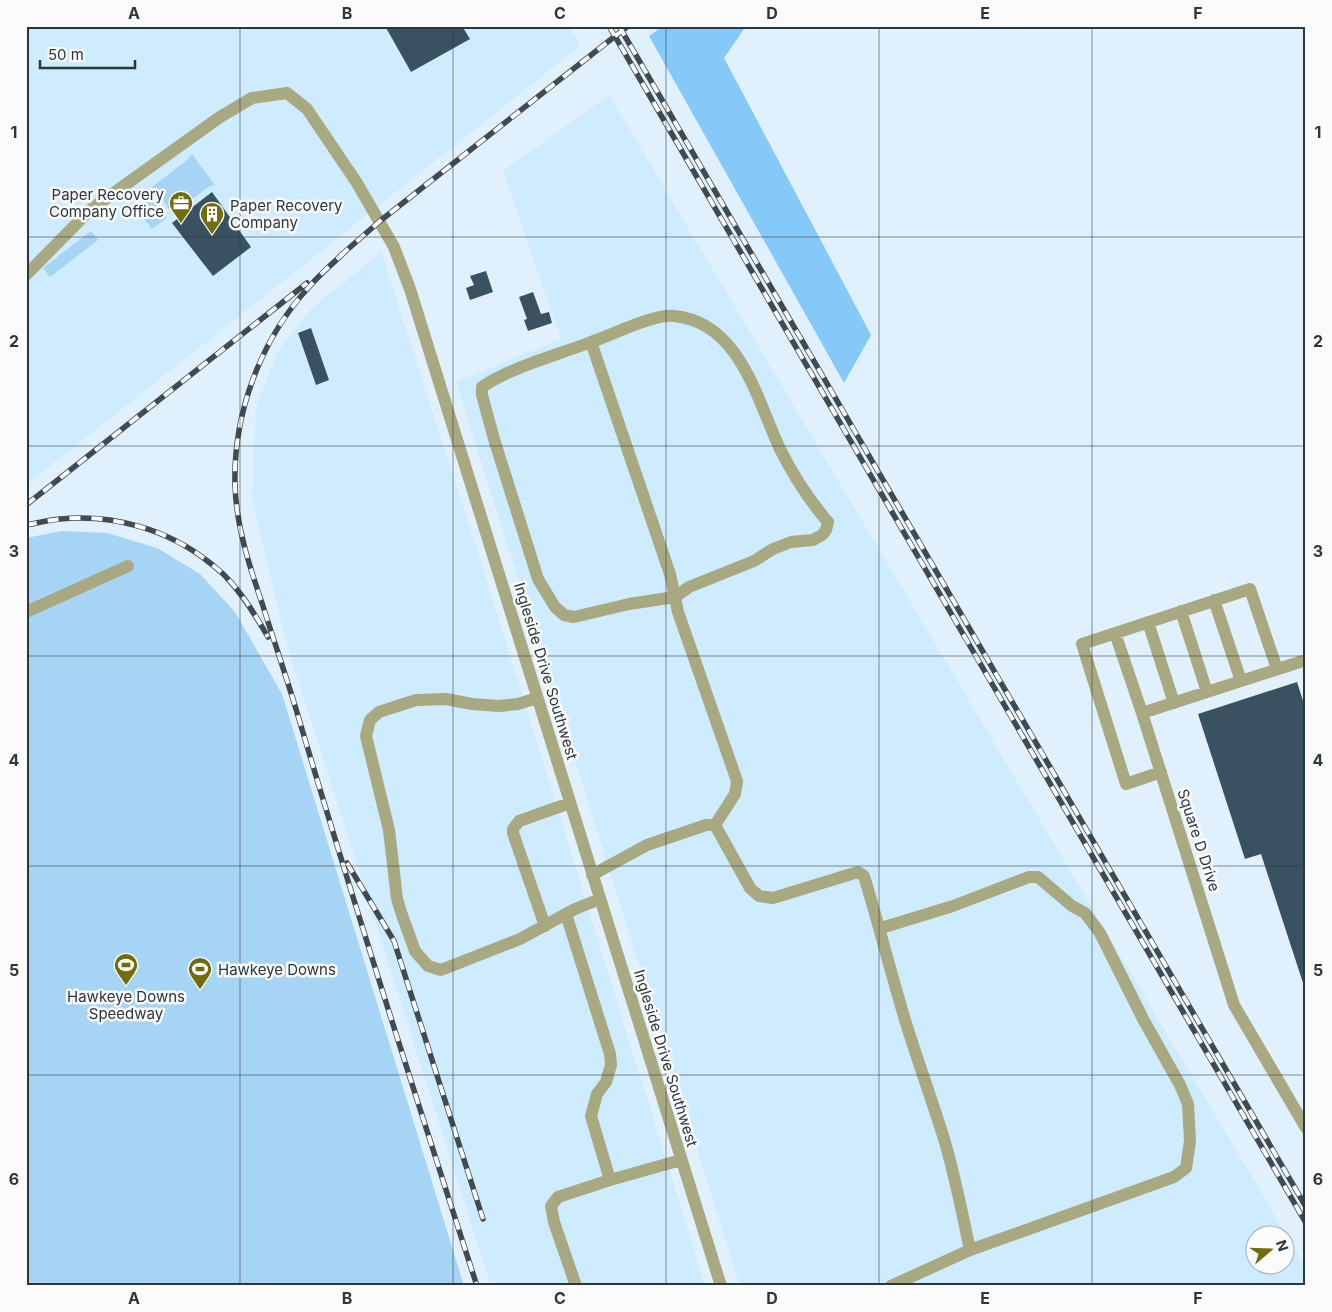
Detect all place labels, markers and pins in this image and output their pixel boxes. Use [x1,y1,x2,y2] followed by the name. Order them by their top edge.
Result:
[49,185,165,221] place label: Paper Recovery Company Office
[168,190,194,224] office icon: Paper Recovery Company Office
[230,196,343,232] place label: Paper Recovery Company
[199,201,225,235] building icon: Paper Recovery Company
[113,952,139,986] sports icon: Hawkeye Downs Speedway
[187,956,213,990] sports icon: Hawkeye Downs
[218,960,336,979] place label: Hawkeye Downs
[67,987,185,1023] place label: Hawkeye Downs Speedway

